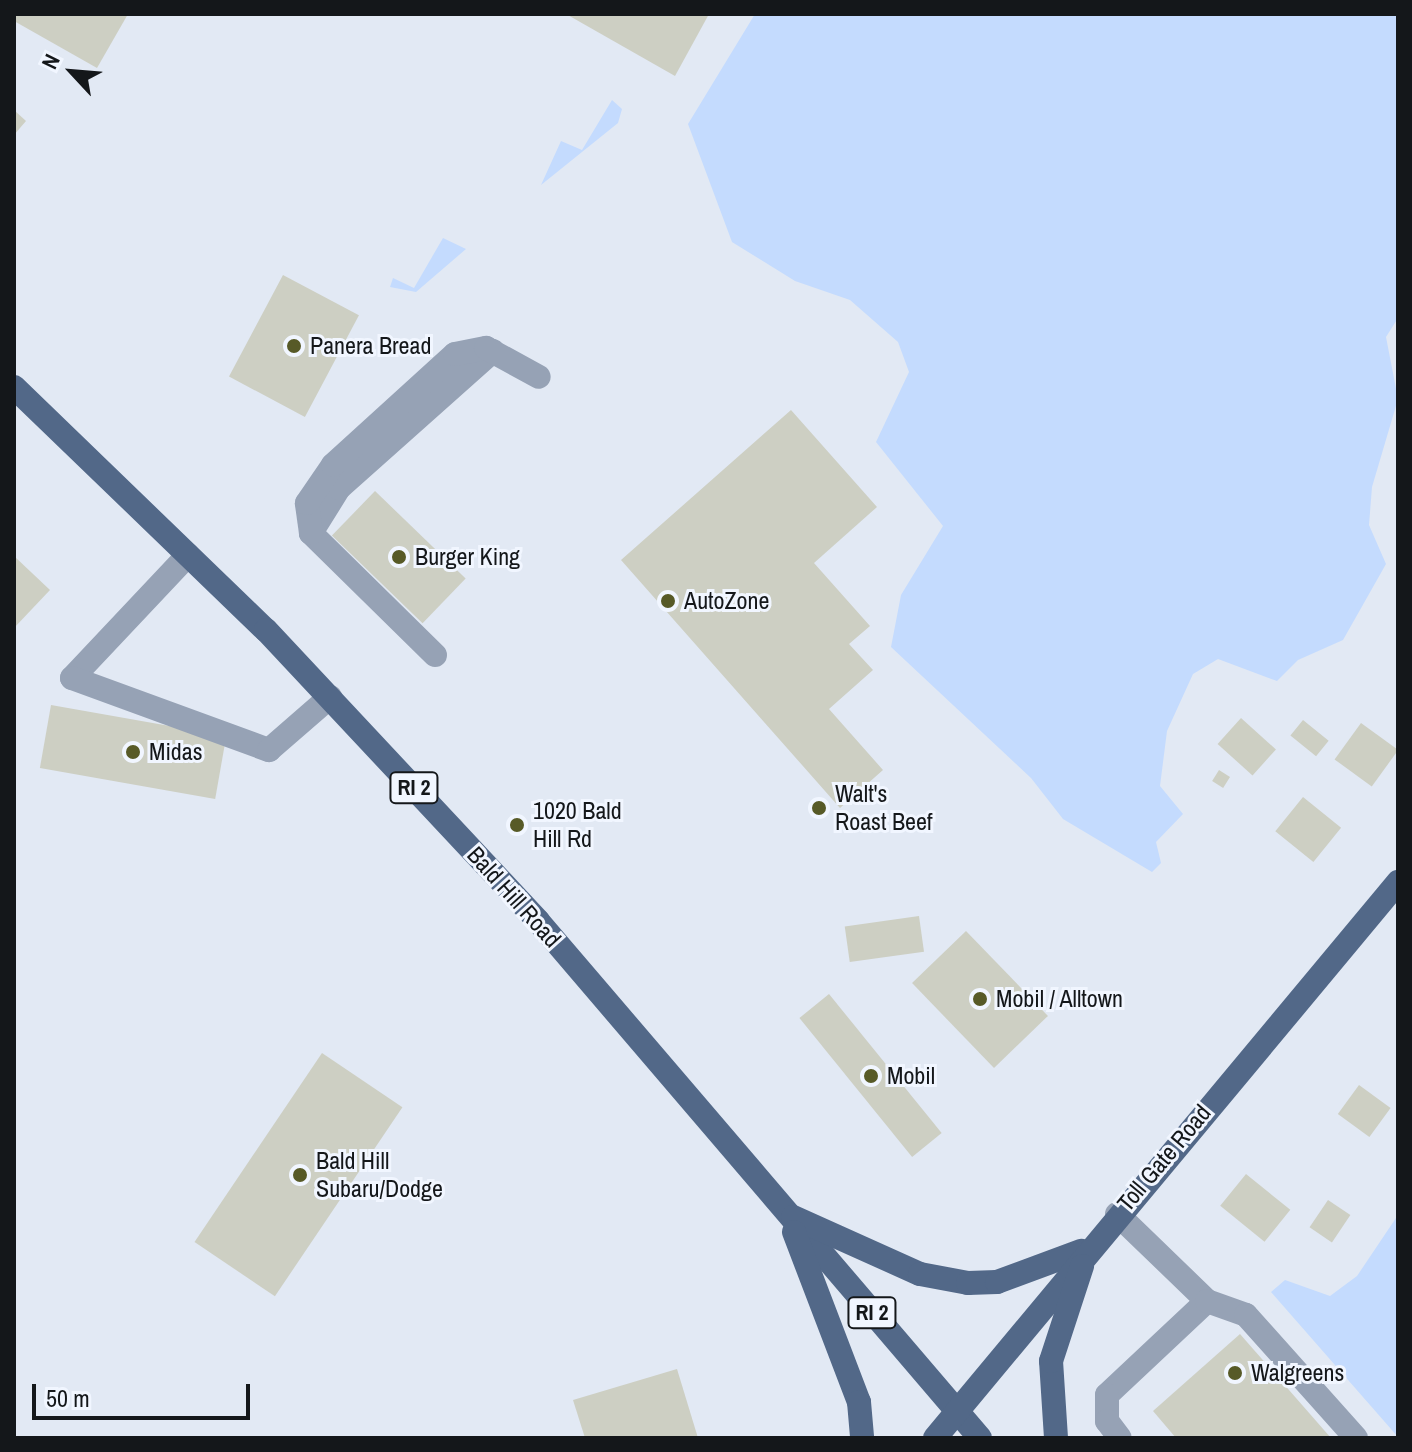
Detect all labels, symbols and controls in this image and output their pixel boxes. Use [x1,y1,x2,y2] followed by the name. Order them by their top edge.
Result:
[32,32,112,112] north arrow
[34,49,67,74] text: N
[310,332,431,360] place label: Panera Bread
[285,337,303,355] marker: Panera Bread
[415,543,520,571] place label: Burger King
[390,548,408,566] marker: Burger King
[684,587,769,615] place label: AutoZone
[659,592,677,610] marker: AutoZone
[149,738,203,766] place label: Midas
[124,743,142,761] marker: Midas
[388,770,440,806] road number: RI 2
[835,780,932,836] place label: Walt's Roast Beef
[533,797,622,853] place label: 1020 Bald Hill Rd
[810,799,828,817] marker: Walt's Roast Beef
[508,816,526,834] marker: 1020 Bald Hill Rd
[461,841,567,953] street label: Bald Hill Road
[996,985,1124,1013] place label: Mobil / Alltown
[971,990,989,1008] marker: Mobil / Alltown
[887,1062,935,1090] place label: Mobil
[862,1067,880,1085] marker: Mobil
[1111,1099,1217,1217] street label: Toll Gate Road
[316,1147,443,1203] place label: Bald Hill Subaru/Dodge
[291,1166,309,1184] marker: Bald Hill Subaru/Dodge
[846,1295,898,1331] road number: RI 2
[1251,1359,1344,1387] place label: Walgreens
[1226,1364,1244,1382] marker: Walgreens
[36,1368,254,1418] scale bar
[46,1382,90,1414] text: 50 m

